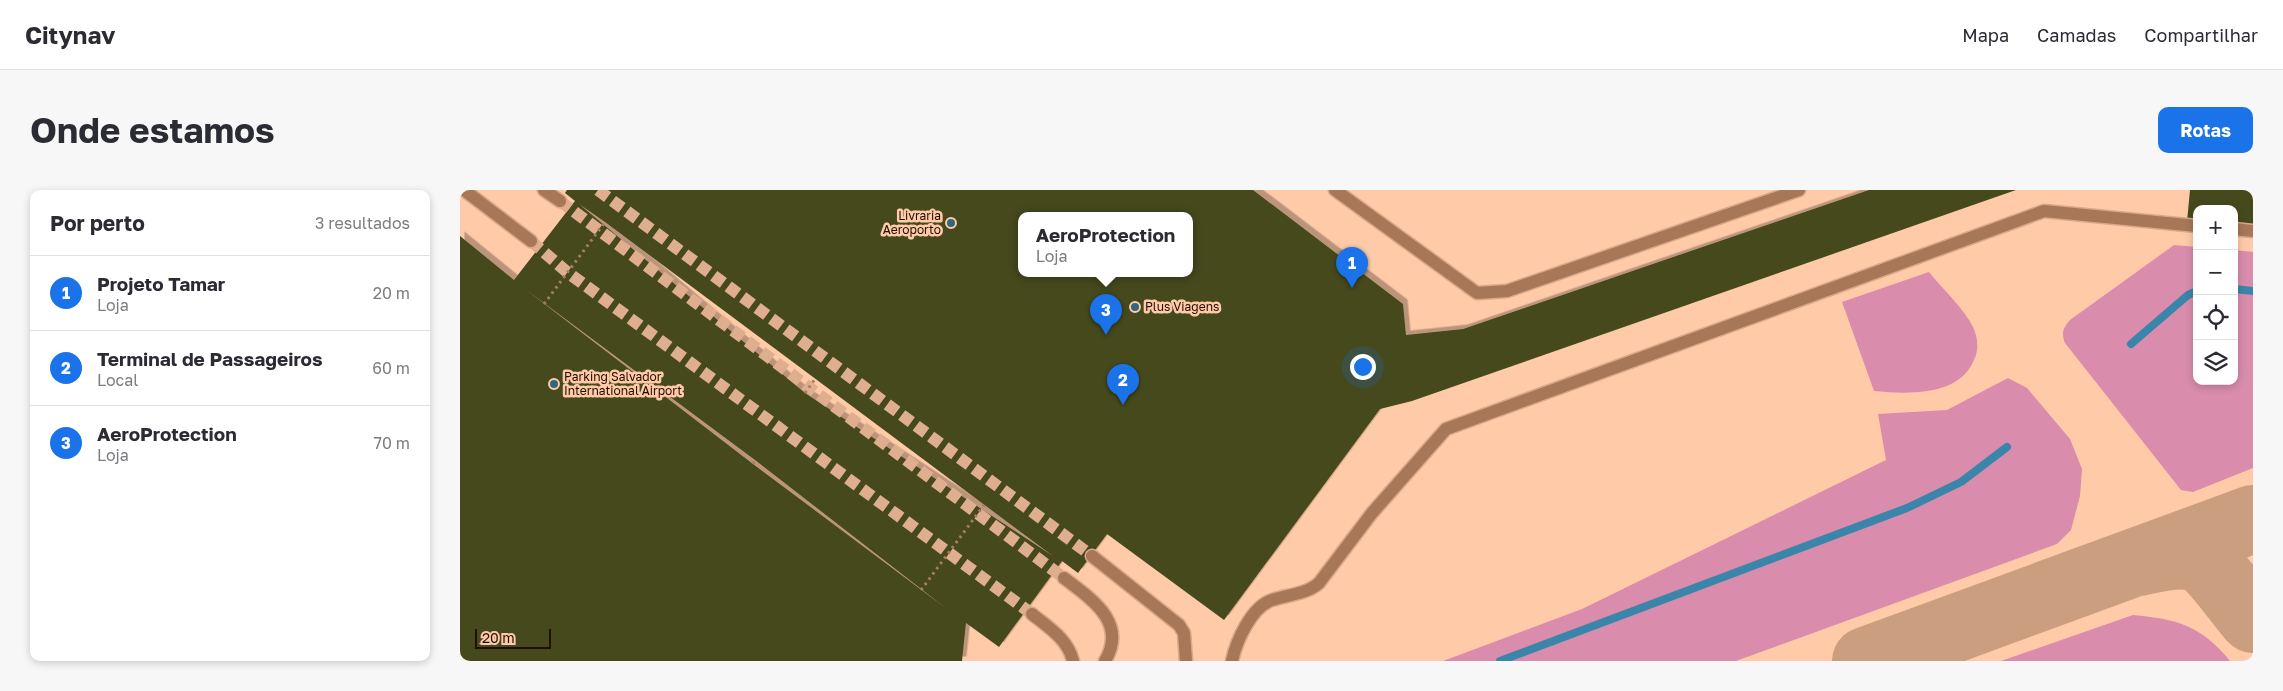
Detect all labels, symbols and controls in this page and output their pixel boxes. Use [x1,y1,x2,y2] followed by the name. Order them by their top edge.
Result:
[25,20,115,49] text: Citynav
[1962,24,2009,46] text: Mapa
[2037,24,2116,46] text: Camadas
[2144,24,2258,46] text: Compartilhar
[2158,107,2253,153] button: Rotas
[30,109,275,151] text: Onde estamos
[2193,205,2238,385] map controls
[2193,205,2238,250] button: +
[883,208,941,237] place label: Livraria Aeroporto
[50,210,145,236] text: Por perto
[1018,212,1193,277] popup
[315,213,410,233] text: 3 resultados
[945,217,957,229] marker: Livraria Aeroporto
[1036,223,1175,246] text: AeroProtection
[1036,246,1068,266] text: Loja
[1336,247,1368,288] pin: 1
[2193,250,2238,295] button: −
[97,272,225,295] text: Projeto Tamar
[62,283,70,303] text: 1
[373,283,410,303] text: 20 m
[1090,294,1122,335] pin: 3
[97,295,129,315] text: Loja
[2193,295,2238,340] button: locate
[1145,299,1219,314] place label: Plus Viagens
[1129,301,1141,313] marker: Plus Viagens
[2193,340,2238,385] button: layers
[97,347,323,370] text: Terminal de Passageiros
[1350,354,1376,380] your location
[61,358,71,378] text: 2
[372,358,410,378] text: 60 m
[1107,364,1139,405] pin: 2
[564,369,682,398] place label: Parking Salvador International Airport
[97,370,138,390] text: Local
[548,378,560,390] marker: Parking Salvador International Airport
[97,422,237,445] text: AeroProtection
[61,433,71,453] text: 3
[373,433,410,453] text: 70 m
[97,445,129,465] text: Loja
[475,626,551,649] scale bar
[482,629,515,646] text: 20 m

